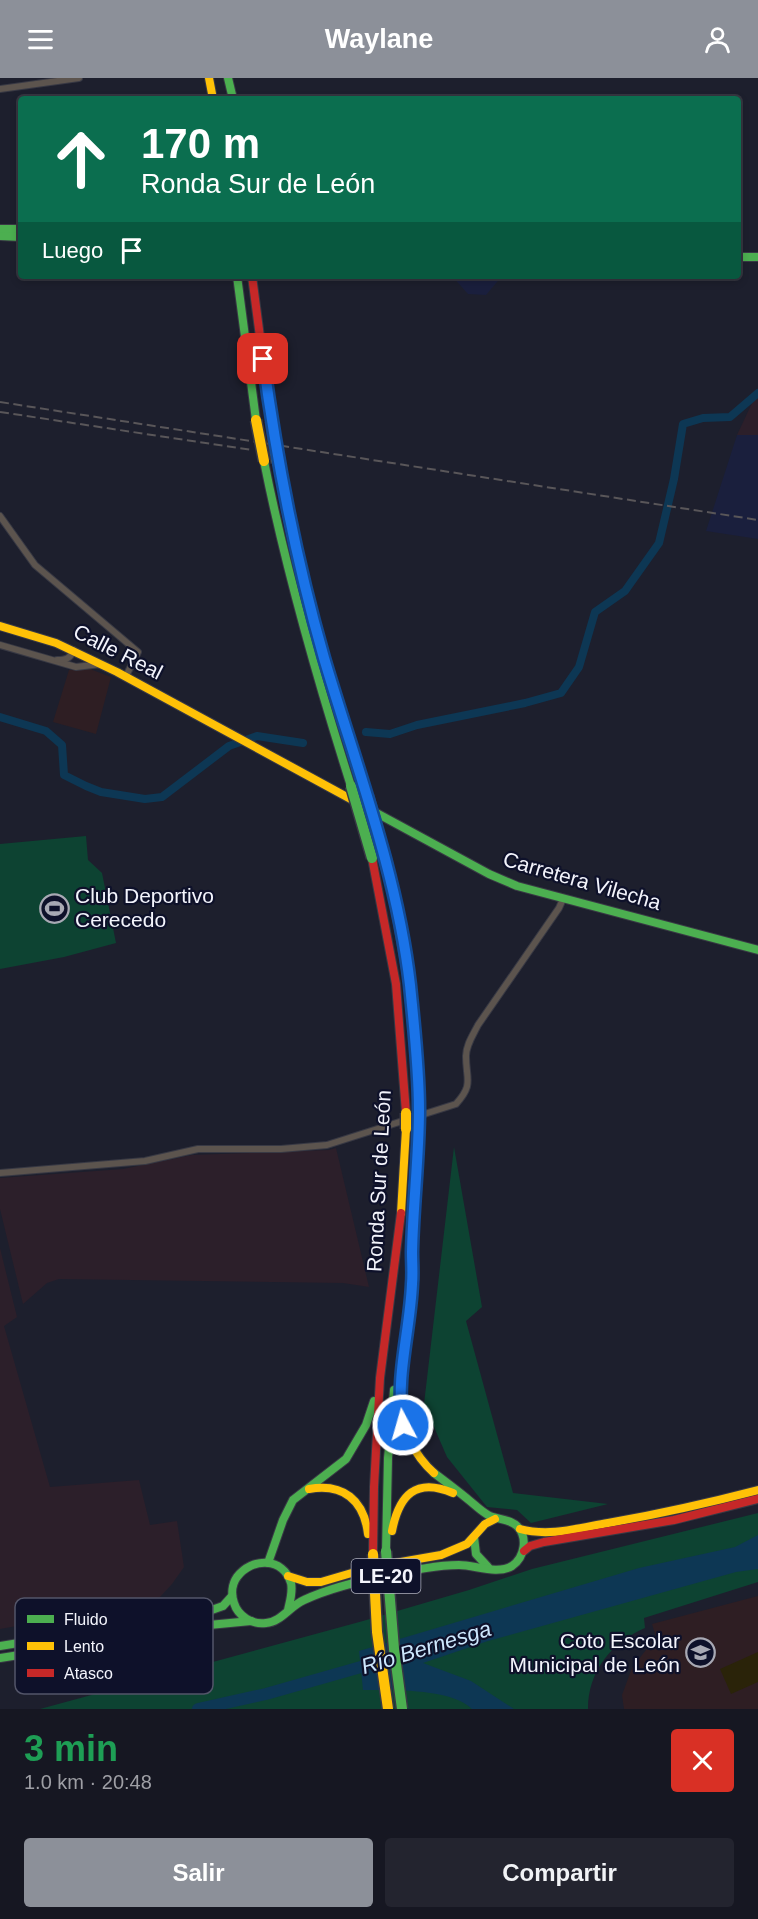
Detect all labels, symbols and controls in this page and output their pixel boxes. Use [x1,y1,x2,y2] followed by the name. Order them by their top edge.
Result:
[24,23,57,56] icon: menu
[701,23,734,56] icon: person
[325,24,433,54] text: Waylane
[42,120,120,198] icon: ahead
[141,120,260,167] text: 170 m
[141,169,375,199] text: Ronda Sur de León
[115,234,148,267] icon: arrive
[42,238,103,263] text: Luego
[237,333,288,384] pin
[246,342,279,375] icon: arrive
[70,619,167,684] street label: Calle Real
[501,847,664,914] street label: Carretera Vilecha
[75,884,214,931] place label: Club Deportivo Cerecedo
[38,892,70,924] sports icon: Club Deportivo Cerecedo
[362,1089,395,1273] street label: Ronda Sur de León
[371,1393,435,1457] position arrow
[352,1559,420,1593] road number: LE-20
[15,1598,213,1694] legend
[64,1611,108,1628] text: Fluido
[358,1616,494,1679] water label: Río Bernesga
[510,1629,680,1676] place label: Coto Escolar Municipal de León
[685,1637,717,1669] school or university icon: Coto Escolar Municipal de León
[64,1638,104,1655] text: Lento
[64,1665,113,1682] text: Atasco
[24,1728,118,1769] text: 3 min
[671,1729,734,1792] button: close
[24,1771,152,1793] text: 1.0 km · 20:48
[24,1838,373,1907] button: Salir
[385,1838,734,1907] button: Compartir

